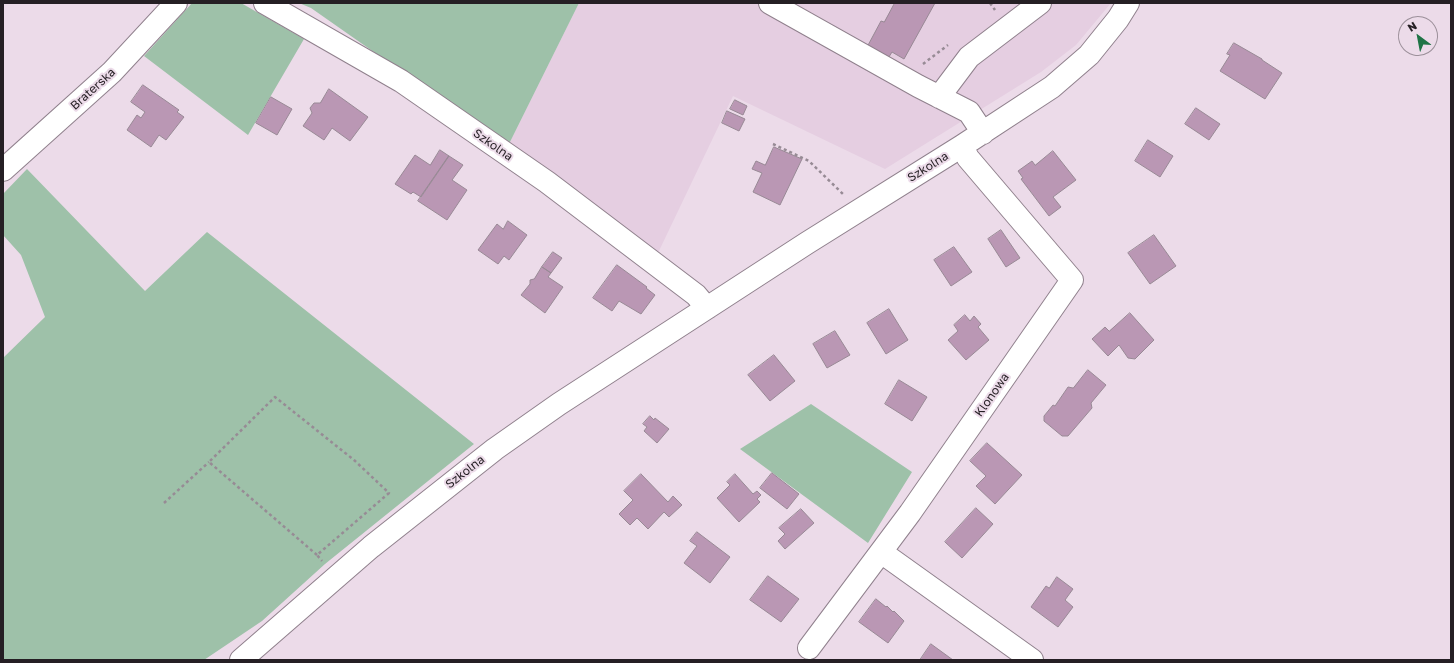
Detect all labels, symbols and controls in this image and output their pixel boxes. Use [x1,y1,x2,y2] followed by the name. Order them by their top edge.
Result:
[1398,16,1438,56] north arrow
[1405,19,1419,34] text: N
[68,65,118,113] street label: Braterska
[470,126,516,164] street label: Szkolna
[905,149,951,185] street label: Szkolna
[972,370,1012,420] street label: Klonowa
[443,452,487,492] street label: Szkolna

